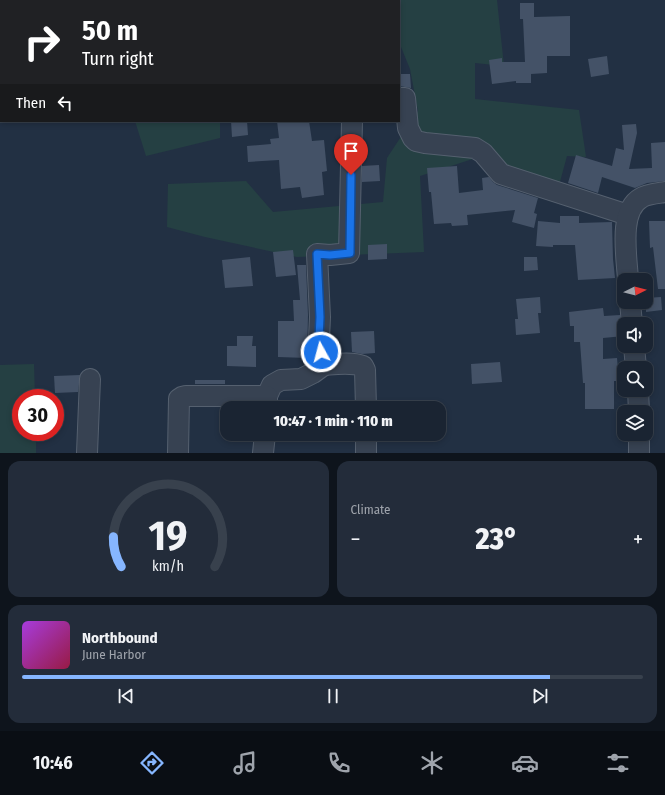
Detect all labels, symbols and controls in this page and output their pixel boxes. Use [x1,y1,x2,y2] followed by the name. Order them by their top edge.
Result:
[82,14,138,47] text: 50 m
[16,16,68,68] icon: right
[82,48,154,70] text: Turn right
[54,92,76,114] icon: left
[16,94,46,112] text: Then
[334,134,368,175] pin
[340,140,362,162] icon: arrive
[617,273,653,309] north arrow
[617,273,653,441] map controls
[617,317,653,353] button: sound
[300,331,342,373] position arrow
[617,361,653,397] button: search
[12,389,64,441] speed limit sign: 30
[617,405,653,441] button: layers
[273,412,393,430] text: 10:47 · 1 min · 110 m
[351,502,391,517] text: Climate
[149,511,188,561] text: 19
[475,521,518,557] text: 23°
[351,526,360,553] text: −
[633,526,643,553] text: +
[152,558,184,575] text: km/h
[82,629,158,647] text: Northbound
[82,647,146,662] text: June Harbor
[115,685,137,707] icon: previous
[322,685,344,707] icon: pause
[529,685,551,707] icon: next
[138,749,166,777] icon: directions
[231,749,259,777] icon: music
[325,749,353,777] icon: phone
[418,749,446,777] icon: climate
[511,749,539,777] icon: car
[604,749,632,777] icon: filters
[33,752,73,774] text: 10:46

